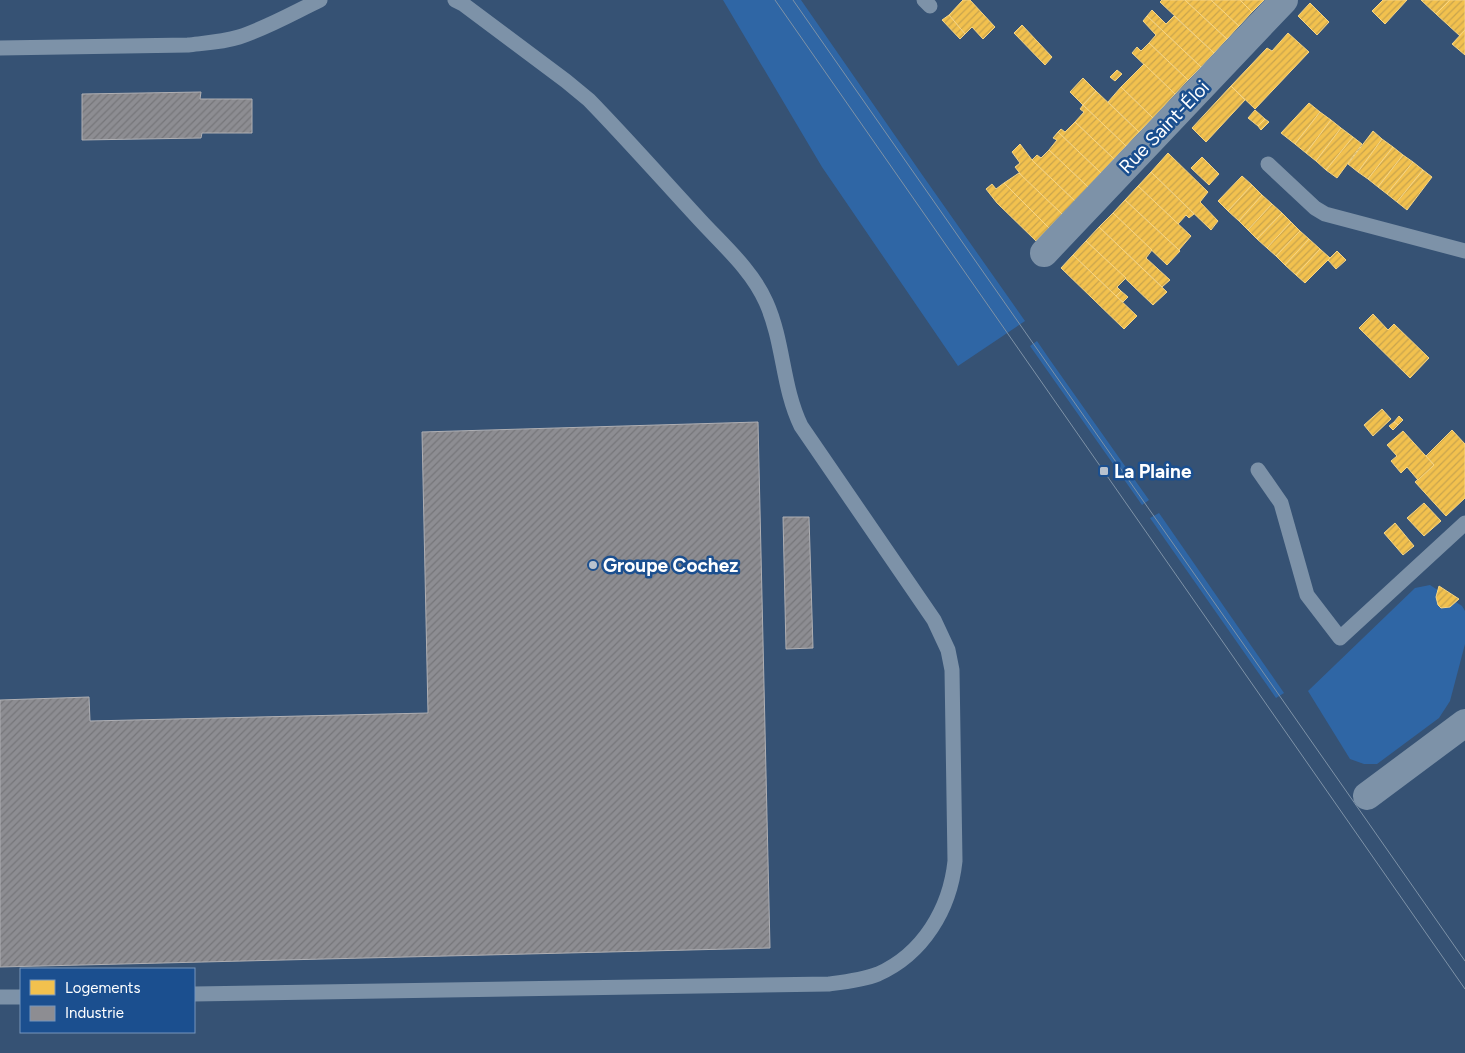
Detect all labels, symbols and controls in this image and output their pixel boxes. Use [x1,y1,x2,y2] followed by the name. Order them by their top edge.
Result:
[1114,76,1214,178] street label: Rue Saint-Éloi
[1114,460,1192,483] place label: La Plaine
[1098,465,1110,477] marker: La Plaine
[603,554,738,577] place label: Groupe Cochez
[587,559,599,571] marker: Groupe Cochez
[20,968,195,1033] legend
[65,979,140,997] text: Logements
[65,1004,124,1022] text: Industrie

